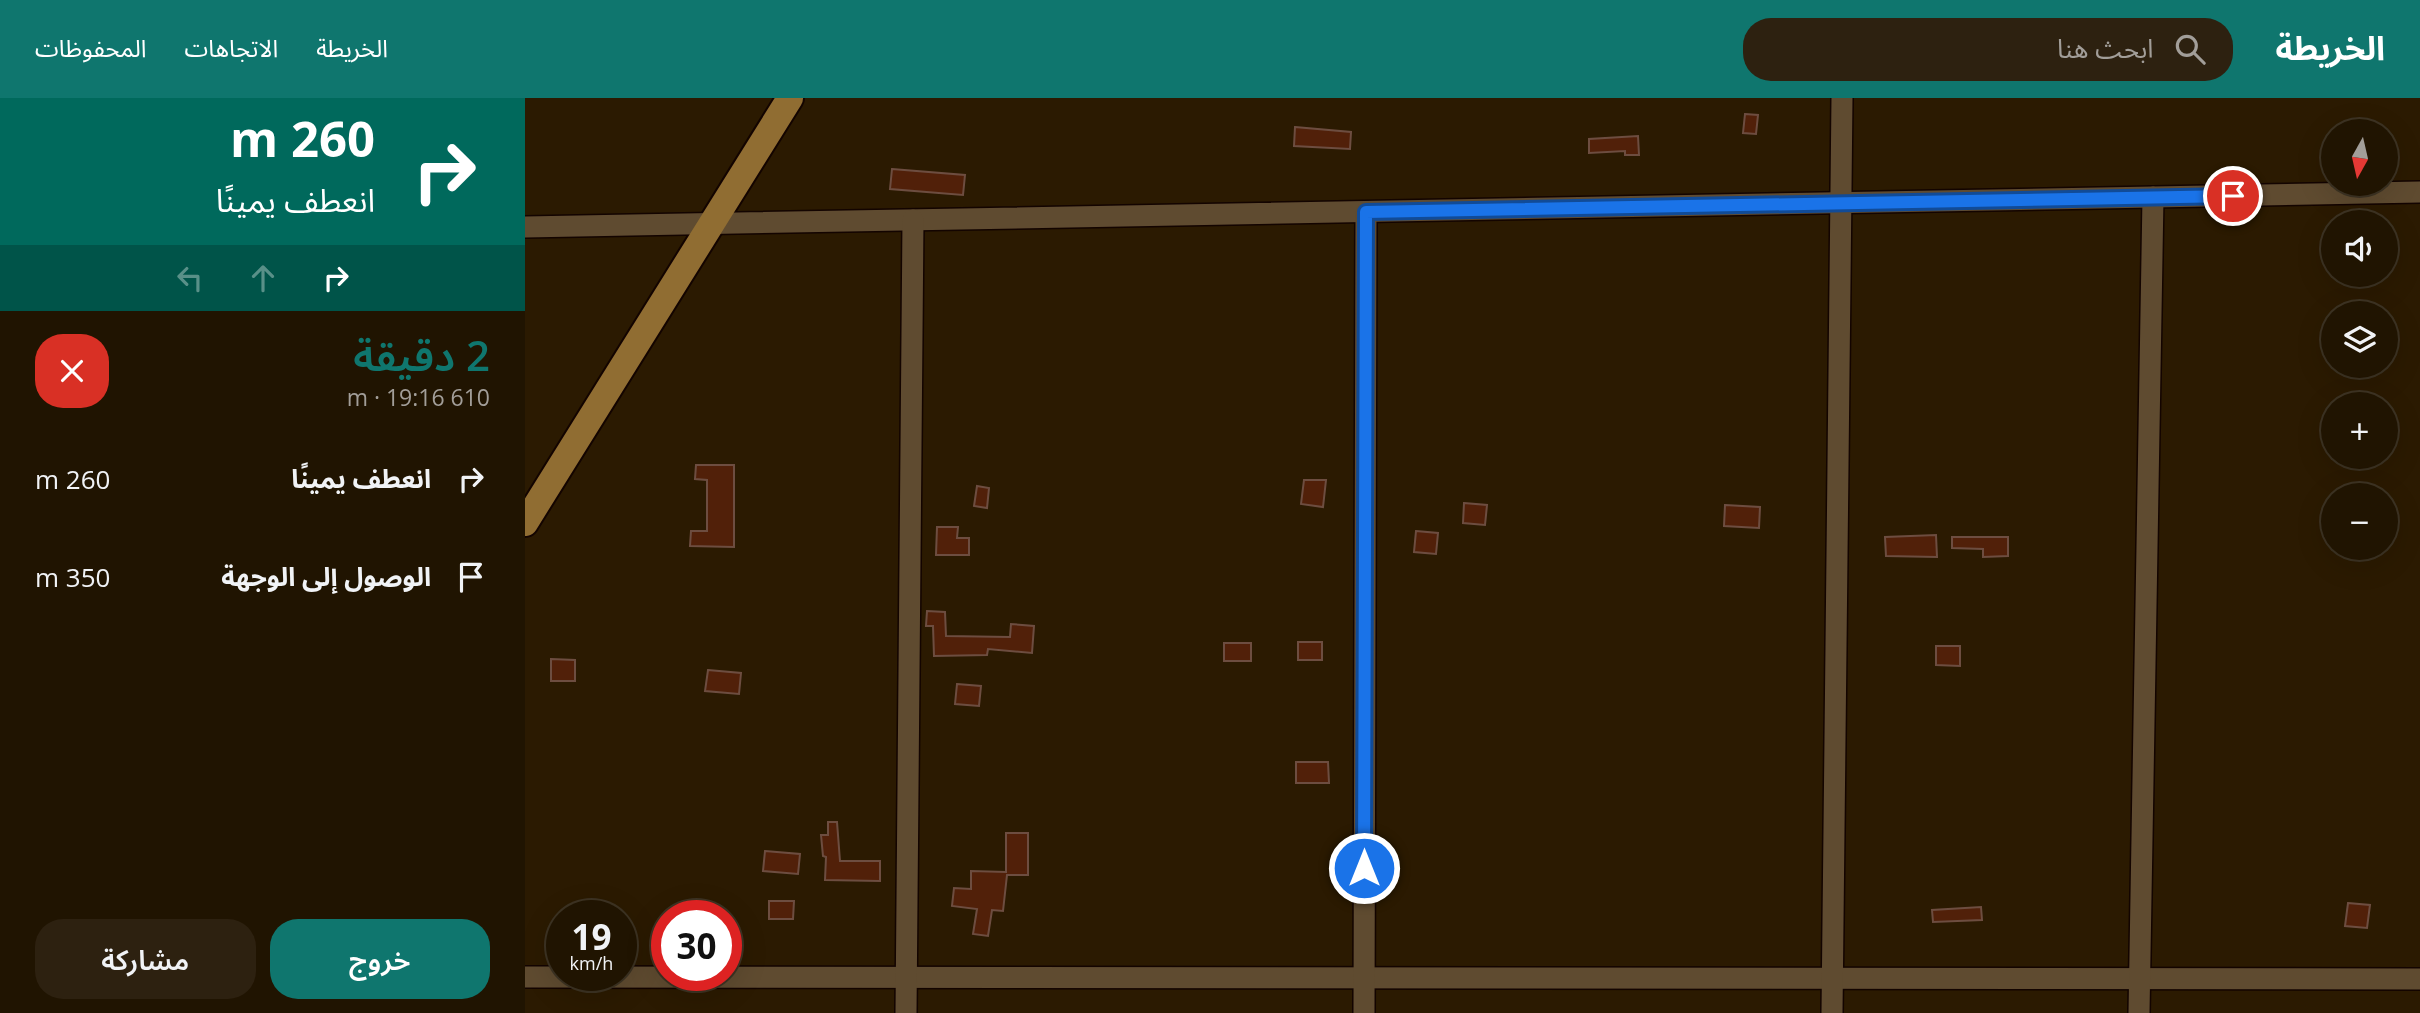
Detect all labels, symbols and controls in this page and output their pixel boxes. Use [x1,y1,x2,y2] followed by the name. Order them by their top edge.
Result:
[1743,18,2233,81] search box
[2275,25,2385,70] text: الخريطة
[2057,30,2153,66] text: ابحث هنا
[2171,30,2209,68] icon: search
[35,31,146,64] text: المحفوظات
[184,31,278,64] text: الاتجاهات
[316,31,388,64] text: الخريطة
[230,105,375,171] text: 260 m
[2321,119,2397,196] north arrow
[2321,119,2398,560] map controls
[399,126,490,217] icon: right
[2203,166,2263,226] pin
[2214,177,2252,215] icon: arrive
[216,178,375,221] text: انعطف يمينًا
[2321,210,2398,287] button: sound
[171,259,209,297] icon: left
[244,259,282,297] icon: ahead
[317,259,355,297] icon: right
[2321,301,2398,378] button: layers
[353,326,490,383] text: 2 دقيقة
[35,334,109,408] button: close
[347,381,490,413] text: 610 m · 19:16
[2321,392,2398,469] button: +
[291,460,431,496] text: انعطف يمينًا
[452,460,490,498] icon: right
[35,461,110,497] text: 260 m
[2321,483,2398,560] button: −
[221,558,431,594] text: الوصول إلى الوجهة
[452,558,490,596] icon: arrive
[35,559,110,595] text: 350 m
[1327,831,1401,905] position arrow
[651,900,742,991] speed limit sign: 30
[571,913,612,960] text: 19
[35,919,256,999] button: مشاركة
[270,919,490,999] button: خروج
[570,951,613,975] text: km/h

